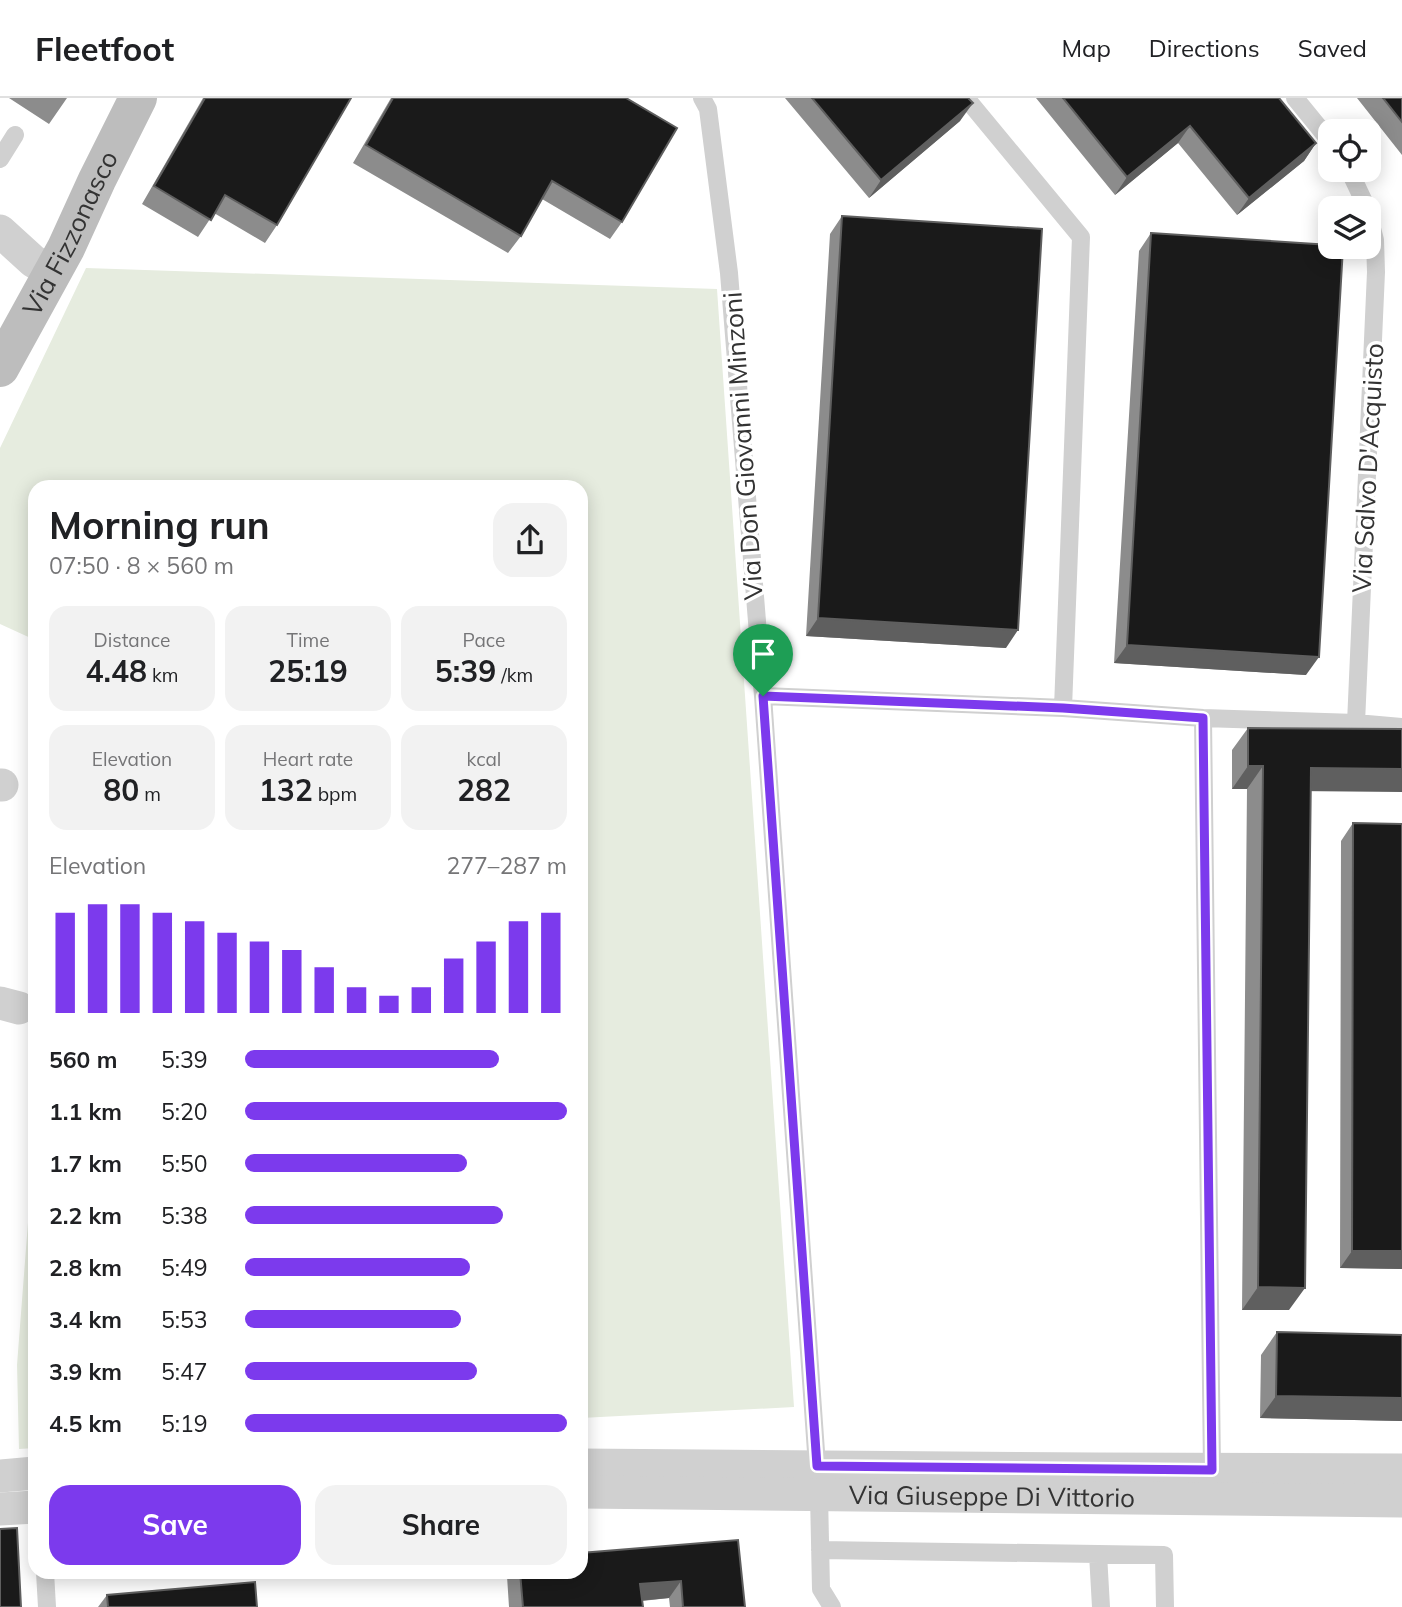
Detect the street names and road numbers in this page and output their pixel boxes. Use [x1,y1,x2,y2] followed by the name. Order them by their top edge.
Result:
[15,145,125,322] street label: Via Fizzonasco
[715,291,770,601] street label: Via Don Giovanni Minzoni
[1344,342,1391,594] street label: Via Salvo D'Acquisto
[849,1478,1135,1514] street label: Via Giuseppe Di Vittorio

